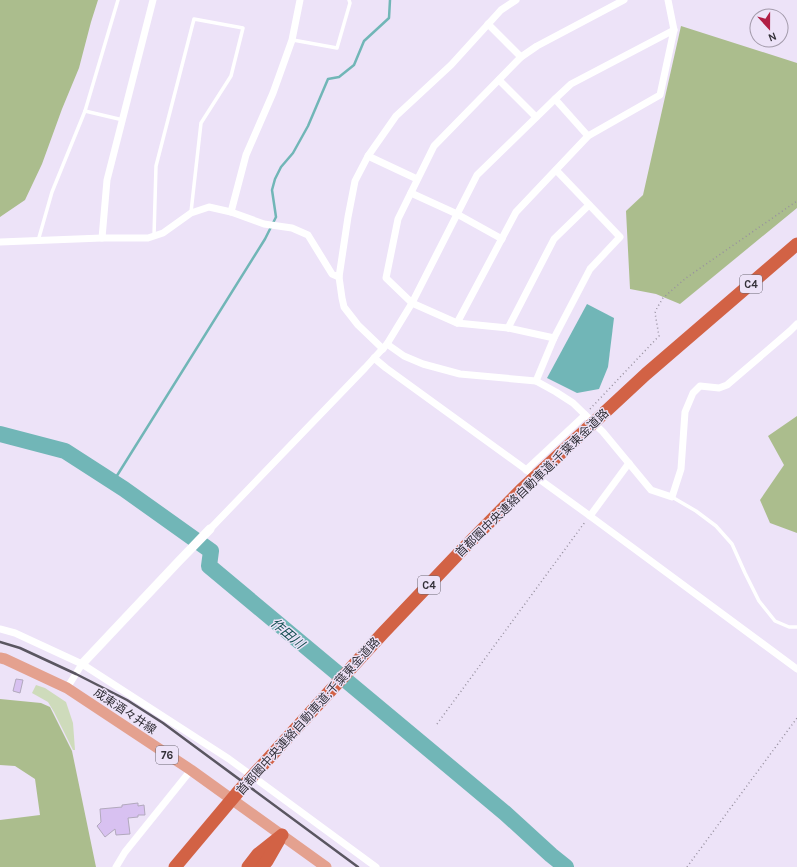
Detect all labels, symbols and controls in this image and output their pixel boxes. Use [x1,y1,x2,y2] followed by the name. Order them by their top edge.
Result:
[749,8,789,48] north arrow
[766,29,778,44] text: N
[740,275,762,293] road number: C4
[453,406,611,560] street label: 首都圏中央連絡自動車道;千葉東金道路
[418,576,440,594] road number: C4
[268,615,309,653] water label: 作田川
[233,634,383,798] street label: 首都圏中央連絡自動車道;千葉東金道路
[91,685,159,737] street label: 成東酒々井線
[156,746,178,764] road number: 76

